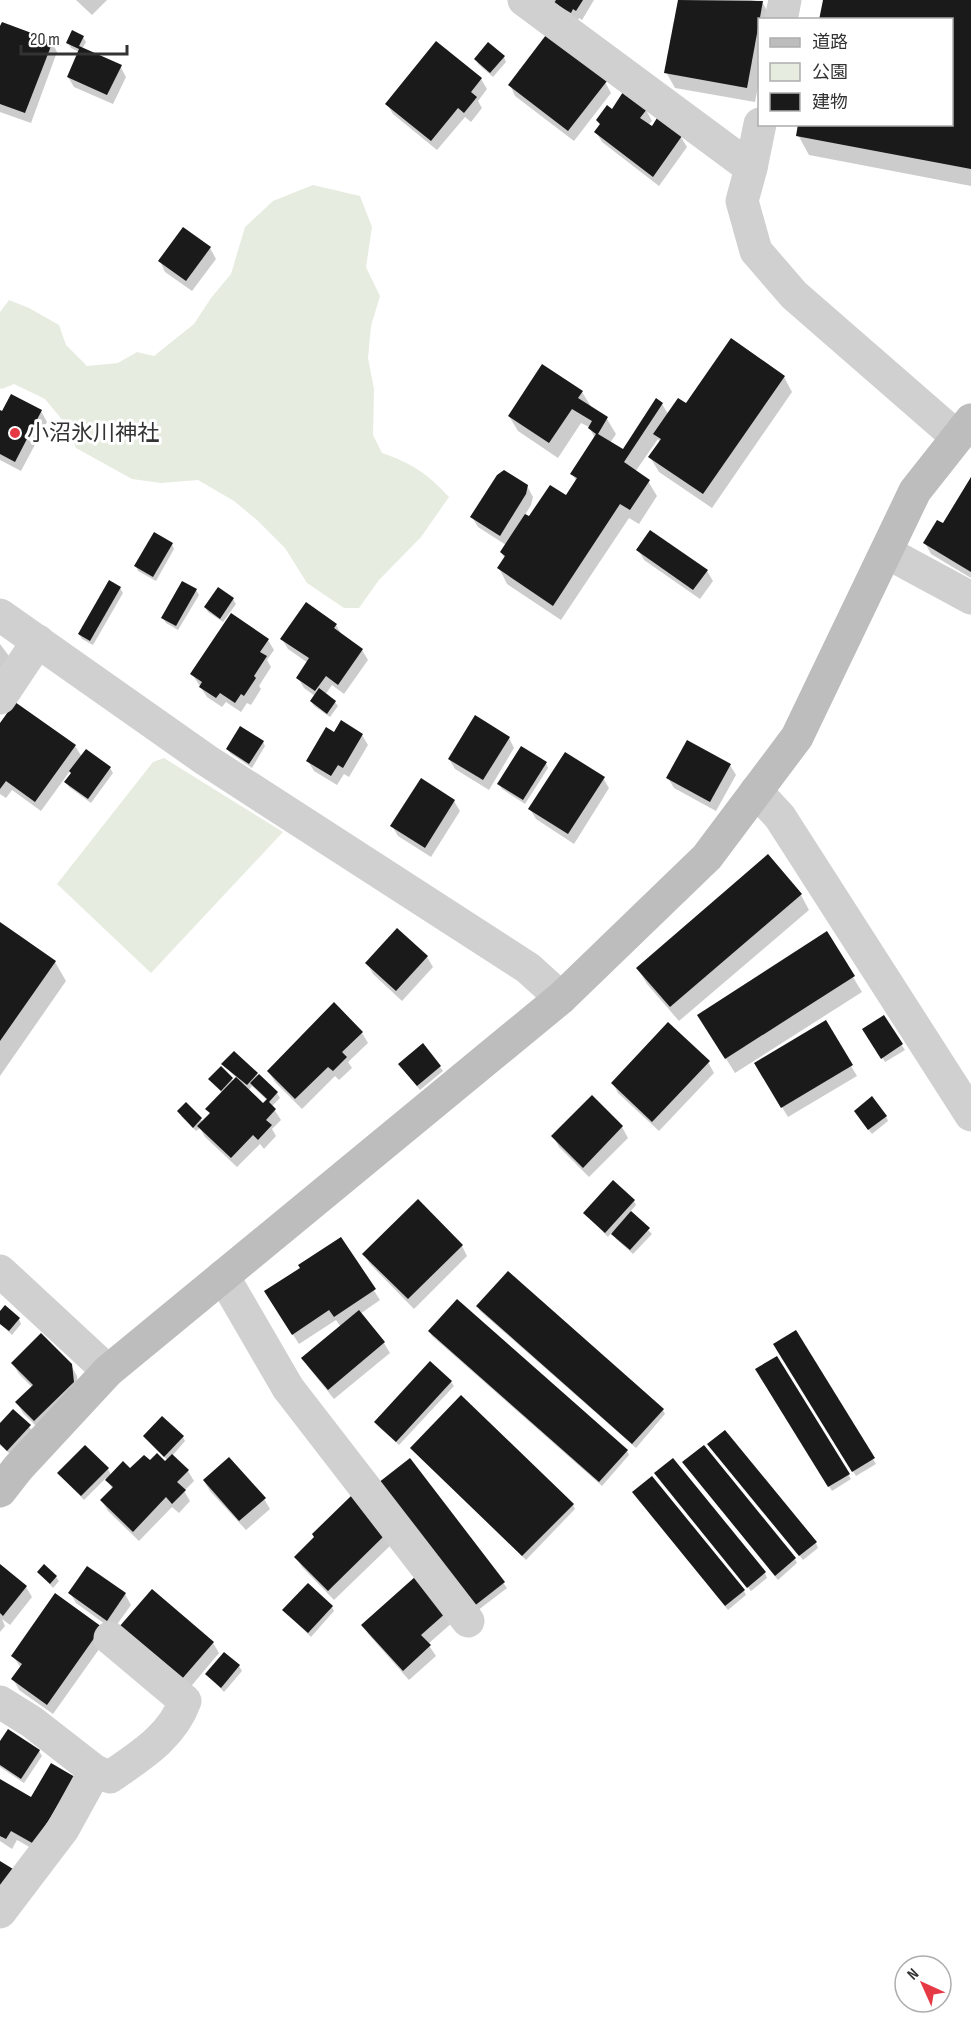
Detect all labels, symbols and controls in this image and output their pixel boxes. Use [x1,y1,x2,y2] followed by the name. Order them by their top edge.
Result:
[21,18,128,56] scale bar
[758,18,953,126] legend
[30,29,60,50] text: 20 m
[812,32,848,53] text: 道路
[812,62,848,83] text: 公園
[812,92,848,113] text: 建物
[27,420,159,447] place label: 小沼氷川神社
[8,426,22,440] marker: 小沼氷川神社
[893,1954,953,2014] north arrow
[904,1965,923,1984] text: N

